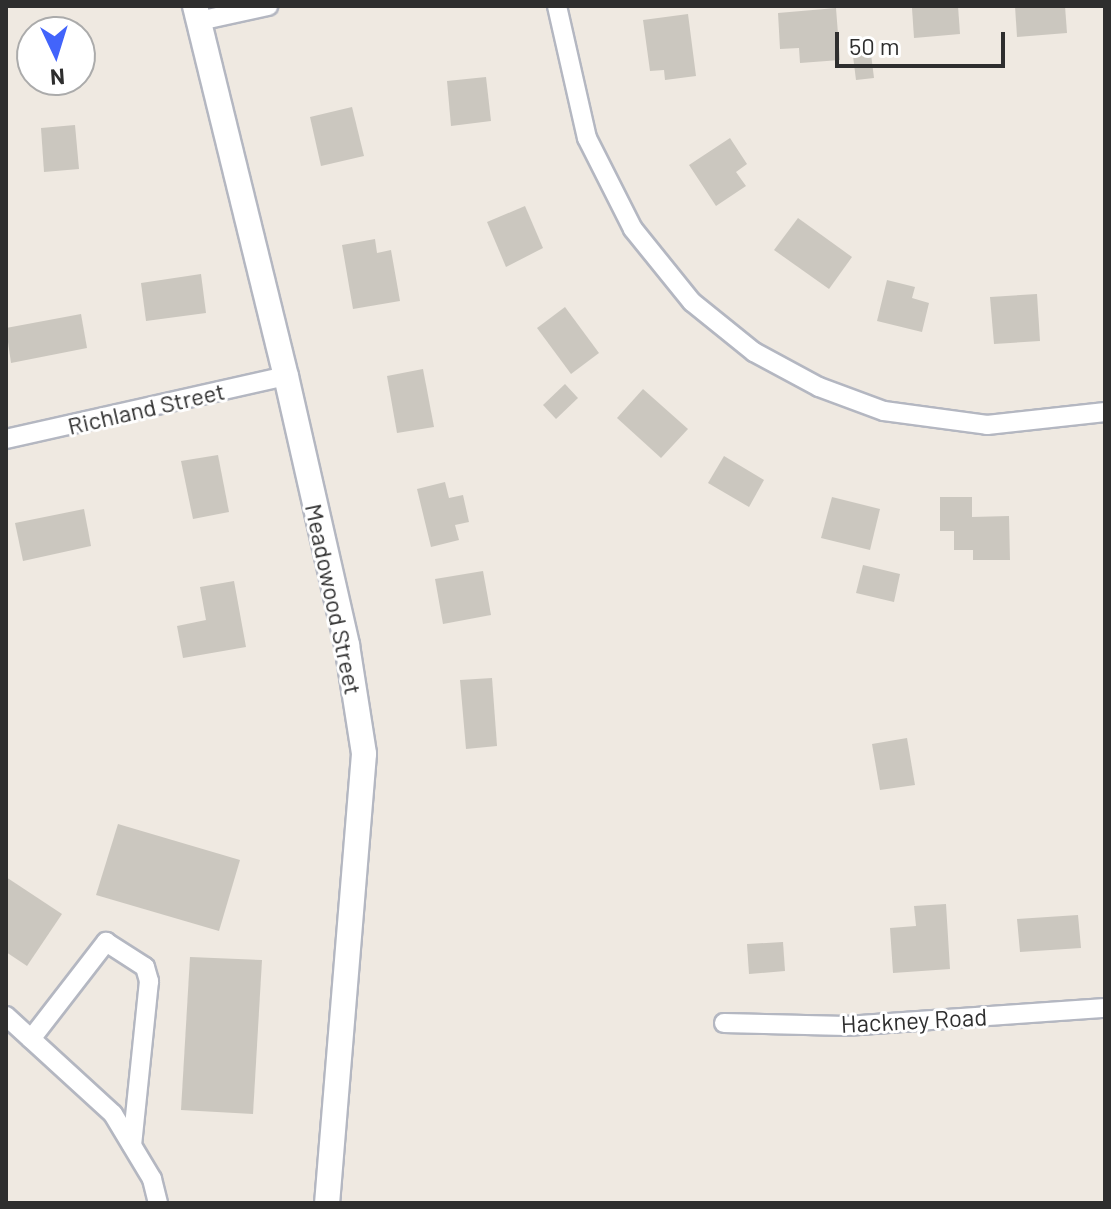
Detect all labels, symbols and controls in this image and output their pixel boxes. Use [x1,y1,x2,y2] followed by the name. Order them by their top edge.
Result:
[16,16,96,96] north arrow
[839,16,1009,66] scale bar
[849,31,900,60] text: 50 m
[49,64,66,91] text: N
[65,376,227,440] street label: Richland Street
[300,501,368,697] street label: Meadowood Street
[840,1002,988,1038] street label: Hackney Road

